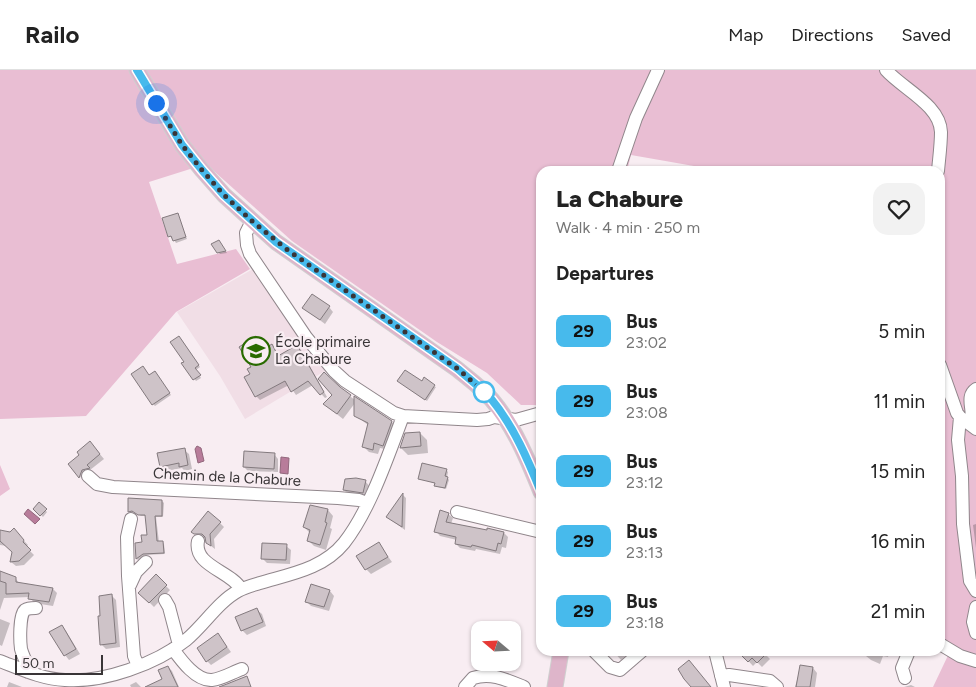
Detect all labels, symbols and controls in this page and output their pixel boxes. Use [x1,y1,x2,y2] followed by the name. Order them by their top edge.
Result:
[25,20,79,49] text: Railo
[728,24,763,46] text: Map
[791,24,873,46] text: Directions
[901,24,951,46] text: Saved
[144,91,169,116] your location
[873,183,925,235] button: heart
[556,184,683,213] text: La Chabure
[556,218,700,237] text: Walk · 4 min · 250 m
[556,262,654,285] text: Departures
[626,310,657,333] text: Bus
[573,320,594,342] text: 29
[878,320,925,343] text: 5 min
[275,333,370,368] place label: École primaire La Chabure
[626,333,667,352] text: 23:02
[241,336,271,366] school or university icon: École primaire La Chabure
[626,380,657,403] text: Bus
[473,381,495,403] unlabelled marker
[573,390,594,412] text: 29
[873,390,925,413] text: 11 min
[626,403,668,422] text: 23:08
[626,450,657,473] text: Bus
[573,460,594,482] text: 29
[870,460,925,483] text: 15 min
[152,464,302,490] street label: Chemin de la Chabure
[626,473,663,492] text: 23:12
[626,520,657,543] text: Bus
[573,530,594,552] text: 29
[871,530,925,553] text: 16 min
[626,543,663,562] text: 23:13
[626,590,657,613] text: Bus
[573,600,594,622] text: 29
[871,600,925,623] text: 21 min
[626,613,664,632] text: 23:18
[471,621,521,671] north arrow
[471,621,521,671] map controls
[15,652,102,675] scale bar
[22,655,54,672] text: 50 m

